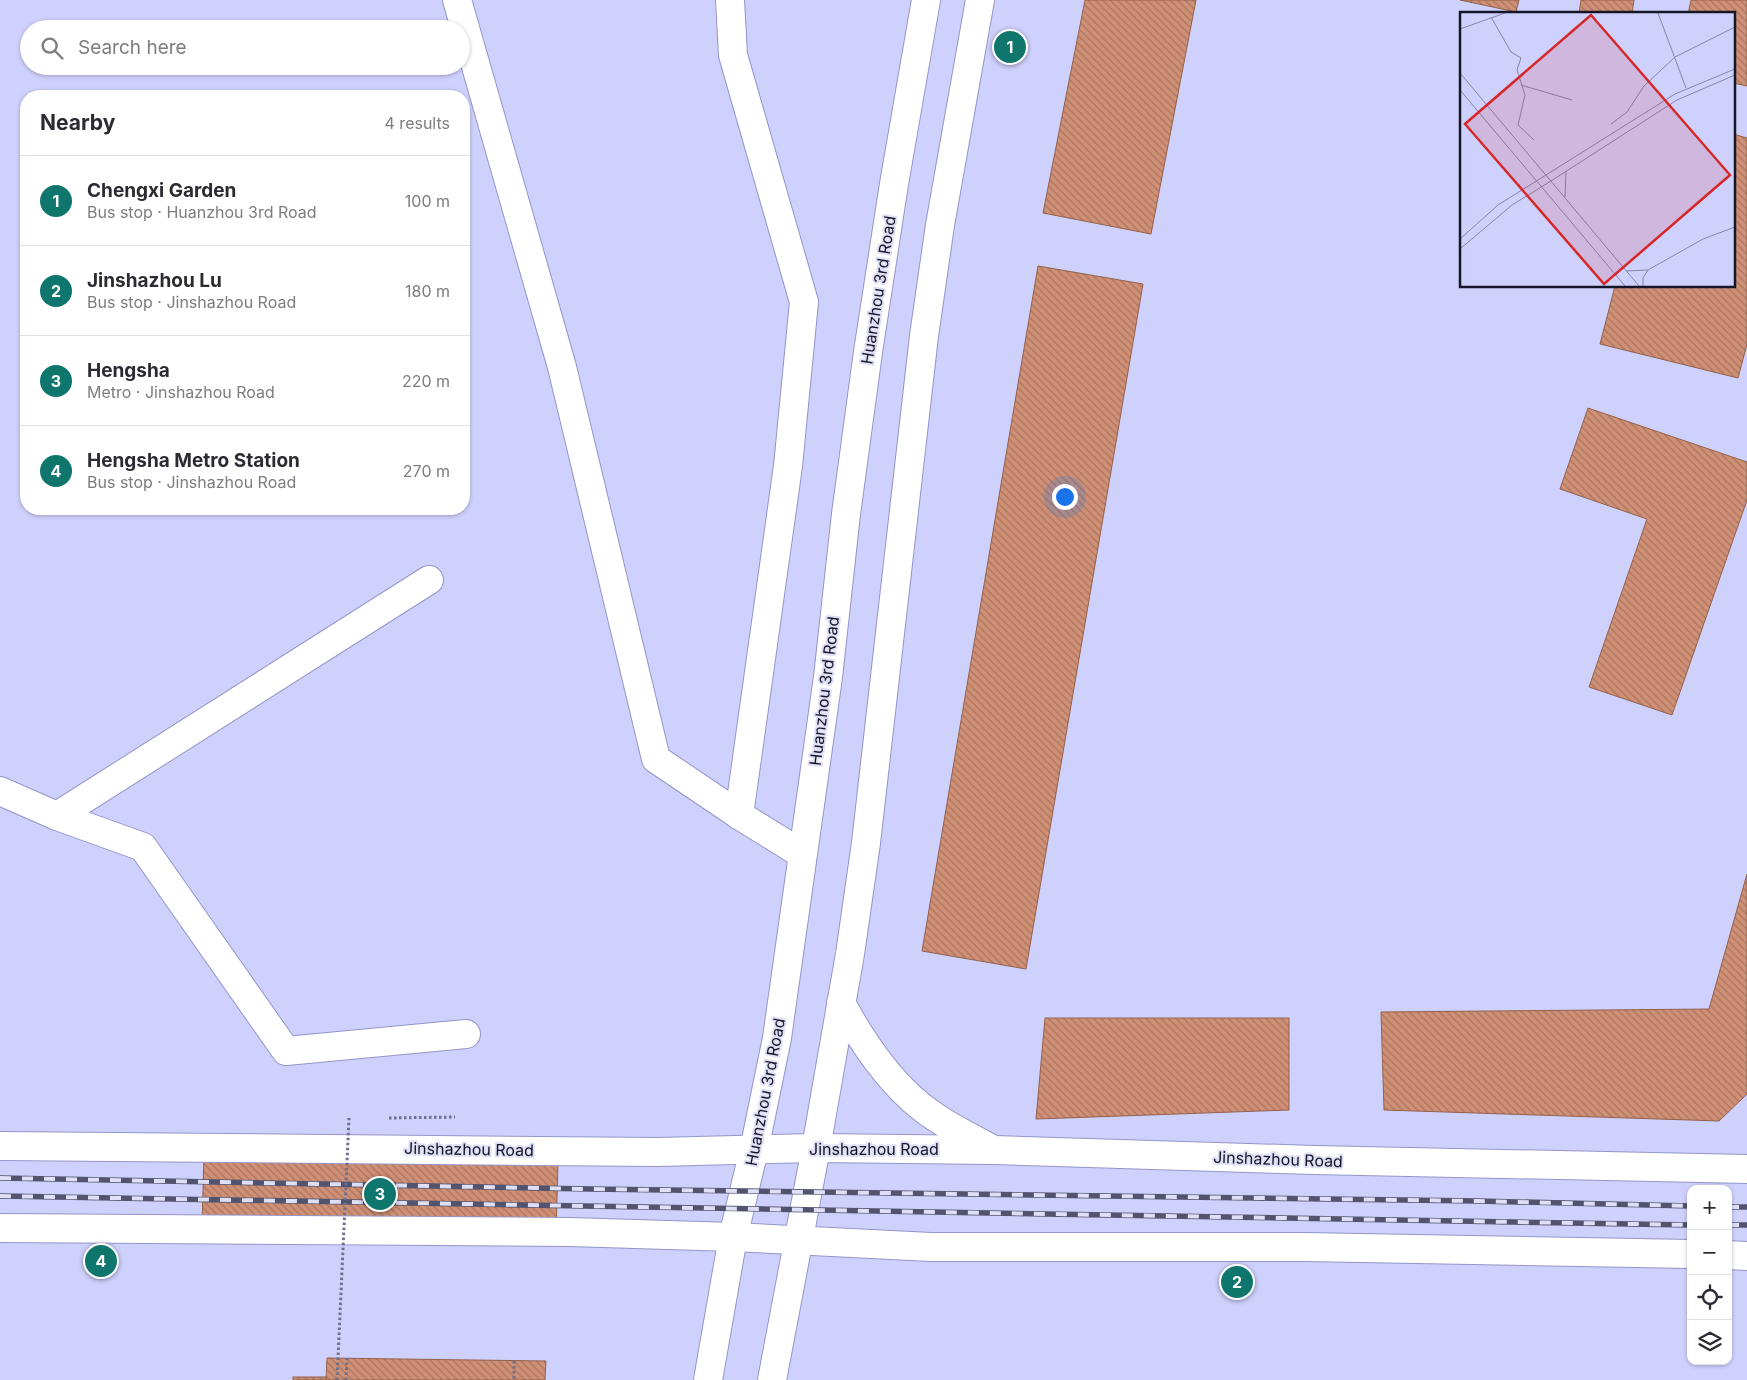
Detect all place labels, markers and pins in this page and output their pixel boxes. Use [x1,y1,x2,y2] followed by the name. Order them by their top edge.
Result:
[994,28,1026,66] pin: 1
[364,1175,396,1213] pin: 3
[85,1242,117,1280] pin: 4
[1221,1263,1253,1301] pin: 2

